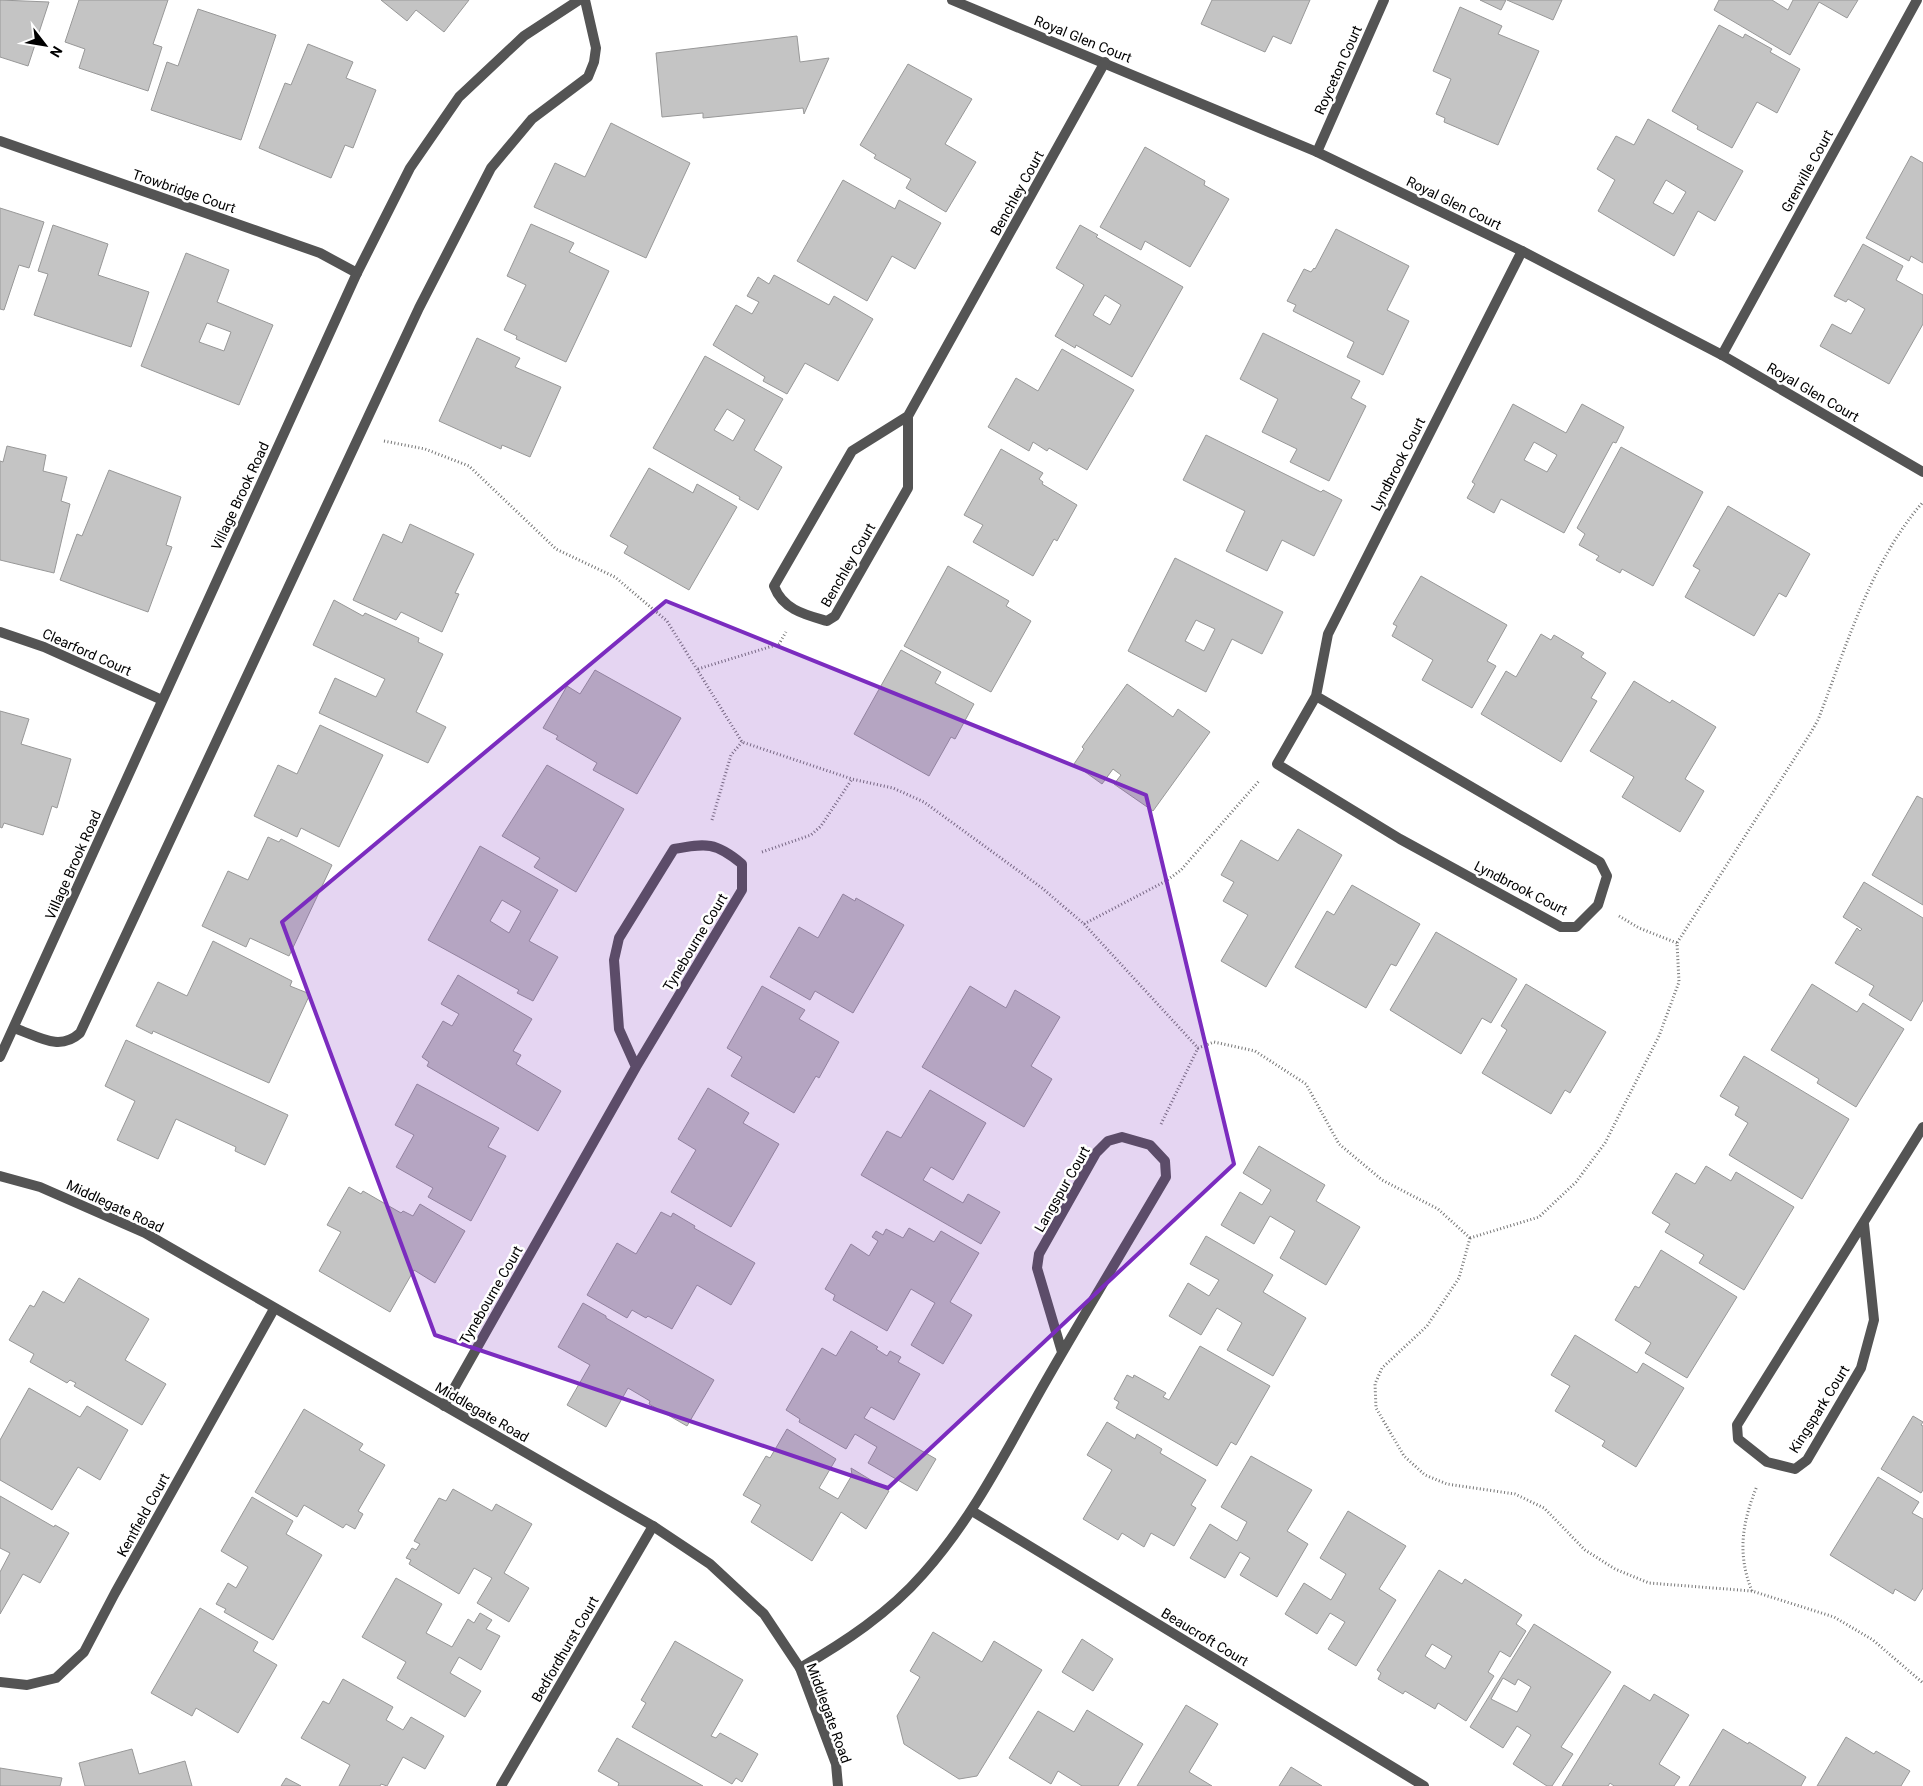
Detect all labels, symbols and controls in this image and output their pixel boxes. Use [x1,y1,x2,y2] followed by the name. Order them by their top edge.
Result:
[1032,12,1134,66] street label: Royal Glen Court
[20,20,70,70] north arrow
[1311,23,1365,117] street label: Royceton Court
[47,43,66,60] text: N
[1778,127,1836,215] street label: Grenville Court
[987,148,1047,238] street label: Benchley Court
[130,166,238,216] street label: Trowbridge Court
[1404,173,1504,233] street label: Royal Glen Court
[1764,359,1862,425] street label: Royal Glen Court
[1368,414,1429,513] street label: Lyndbrook Court
[208,439,272,553] street label: Village Brook Road
[818,520,879,610] street label: Benchley Court
[40,625,134,679] street label: Clearford Court
[42,808,104,922] street label: Village Brook Road
[1472,858,1571,919] street label: Lyndbrook Court
[660,890,731,994] street label: Tynebourne Court
[1031,1143,1093,1235] street label: Langspur Court
[64,1176,166,1236] street label: Middlegate Road
[456,1243,526,1347] street label: Tynebourne Court
[1786,1362,1853,1456] street label: Kingspark Court
[432,1379,532,1445] street label: Middlegate Road
[114,1470,173,1559] street label: Kentfield Court
[528,1593,602,1705] street label: Bedfordhurst Court
[1159,1605,1252,1670] street label: Beaucroft Court
[803,1661,855,1765] street label: Middlegate Road

